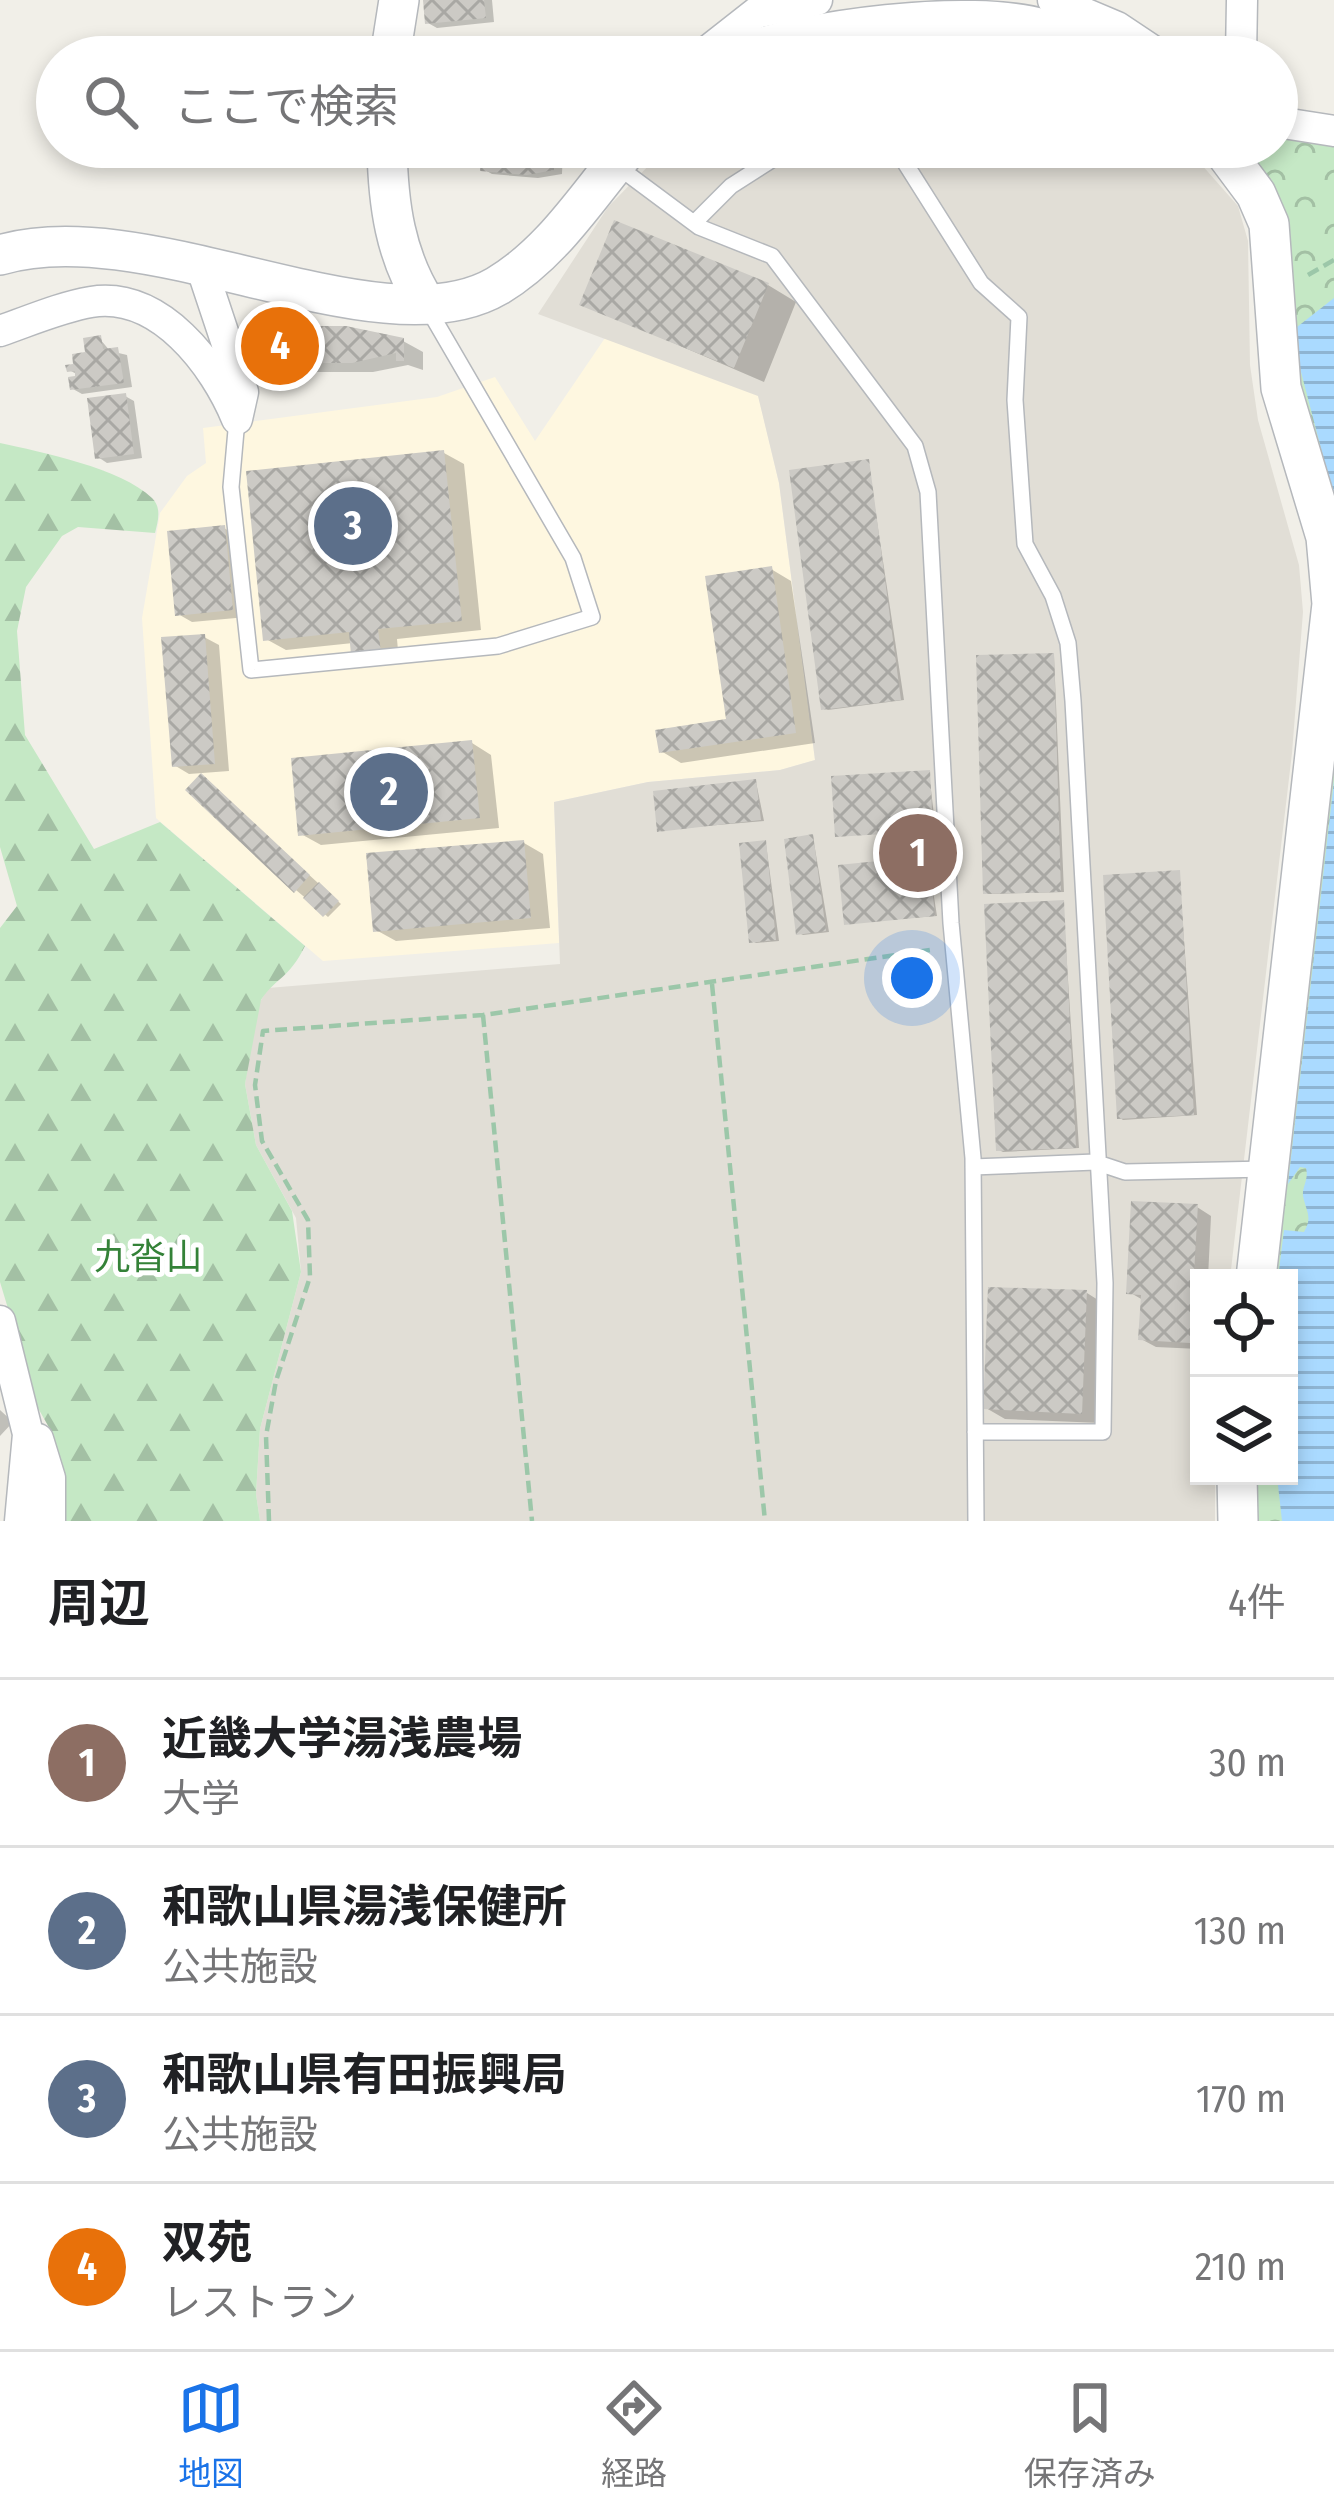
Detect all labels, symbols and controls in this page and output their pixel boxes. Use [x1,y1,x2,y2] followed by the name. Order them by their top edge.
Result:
[36,36,1298,168] search box
[78,69,144,135] icon: search
[174,80,399,134] text: ここで検索
[241,301,319,391] pin: 4
[314,481,392,571] pin: 3
[350,747,428,837] pin: 2
[879,808,957,898] pin: 1
[882,948,942,1008] your location
[94,1235,202,1279] park label: 九沓山
[1190,1269,1298,1485] map controls
[1190,1269,1298,1377] button: locate
[1190,1377,1298,1485] button: layers
[48,1573,150,1635] text: 周辺
[1228,1580,1286,1626] text: 4件
[162,1712,522,1766] text: 近畿大学湯浅農場
[79,1740,95,1786] text: 1
[1209,1740,1286,1786] text: 30 m
[162,1776,240,1822] text: 大学
[162,1880,567,1934] text: 和歌山県湯浅保健所
[78,1908,96,1954] text: 2
[1194,1908,1286,1954] text: 130 m
[162,1944,318,1990] text: 公共施設
[162,2048,567,2102] text: 和歌山県有田振興局
[78,2076,96,2122] text: 3
[1196,2076,1286,2122] text: 170 m
[162,2112,318,2158] text: 公共施設
[162,2216,252,2270] text: 双苑
[77,2244,97,2290] text: 4
[1195,2244,1286,2290] text: 210 m
[162,2280,357,2326] text: レストラン
[178,2375,244,2495] tab: 地図
[601,2375,667,2495] tab: 経路
[1024,2375,1156,2495] tab: 保存済み

